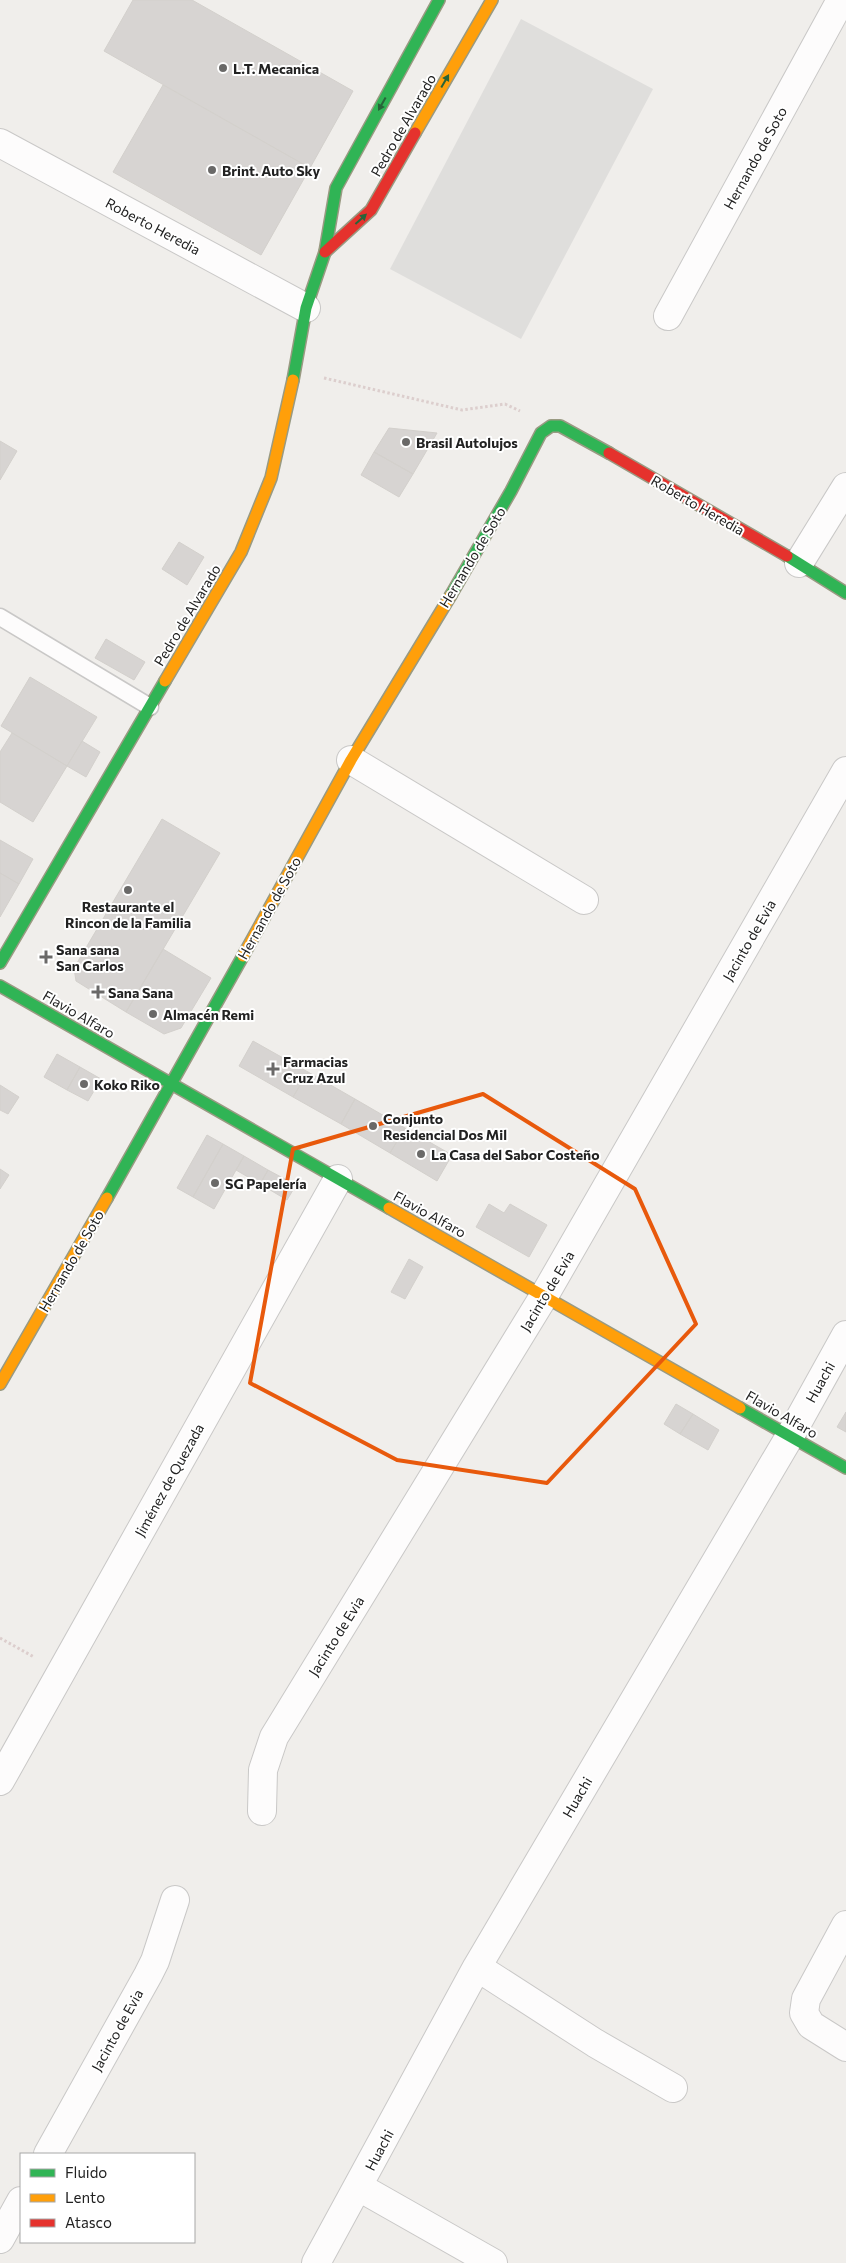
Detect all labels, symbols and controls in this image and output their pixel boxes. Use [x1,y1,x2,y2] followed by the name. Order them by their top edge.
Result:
[233,60,319,77] place label: L.T. Mecanica
[217,62,229,74] marker: L.T. Mecanica
[367,71,439,179] street label: Pedro de Alvarado
[441,74,450,88] one-way arrow
[378,97,386,111] one-way arrow
[720,104,790,212] street label: Hernando de Soto
[222,162,321,179] place label: Brint. Auto Sky
[206,164,218,176] marker: Brint. Auto Sky
[103,194,203,258] street label: Roberto Heredia
[355,214,368,225] one-way arrow
[416,434,518,451] place label: Brasil Autolujos
[400,436,412,448] marker: Brasil Autolujos
[648,471,748,539] street label: Roberto Heredia
[435,504,509,610] street label: Hernando de Soto
[150,561,224,669] street label: Pedro de Alvarado
[234,854,304,962] street label: Hernando de Soto
[122,884,134,896] marker: Restaurante el Rincon de la Familia
[719,896,779,984] street label: Jacinto de Evia
[65,898,191,931] place label: Restaurante el Rincon de la Familia
[56,941,124,974] place label: Sana sana San Carlos
[40,951,52,963] marker: Sana sana San Carlos
[108,984,173,1001] place label: Sana Sana
[92,986,104,998] marker: Sana Sana
[40,987,118,1041] street label: Flavio Alfaro
[163,1006,254,1023] place label: Almacén Remi
[147,1008,159,1020] marker: Almacén Remi
[283,1053,349,1086] place label: Farmacias Cruz Azul
[267,1063,279,1075] marker: Farmacias Cruz Azul
[94,1076,160,1093] place label: Koko Riko
[78,1078,90,1090] marker: Koko Riko
[383,1110,507,1143] place label: Conjunto Residencial Dos Mil
[367,1120,379,1132] marker: Conjunto Residencial Dos Mil
[431,1146,600,1163] place label: La Casa del Sabor Costeño
[415,1148,427,1160] marker: La Casa del Sabor Costeño
[225,1175,307,1192] place label: SG Papelería
[209,1177,221,1189] marker: SG Papelería
[391,1187,469,1241] street label: Flavio Alfaro
[35,1207,107,1315] street label: Hernando de Soto
[516,1248,578,1334] street label: Jacinto de Evia
[802,1359,838,1405] street label: Huachi
[743,1387,821,1441] street label: Flavio Alfaro
[131,1420,207,1540] street label: Jiménez de Quezada
[305,1593,367,1679] street label: Jacinto de Evia
[559,1774,595,1820] street label: Huachi
[88,1986,146,2074] street label: Jacinto de Evia
[361,2127,397,2173] street label: Huachi
[20,2153,195,2243] legend
[65,2163,107,2181] text: Fluido
[65,2188,105,2206] text: Lento
[65,2213,112,2231] text: Atasco

